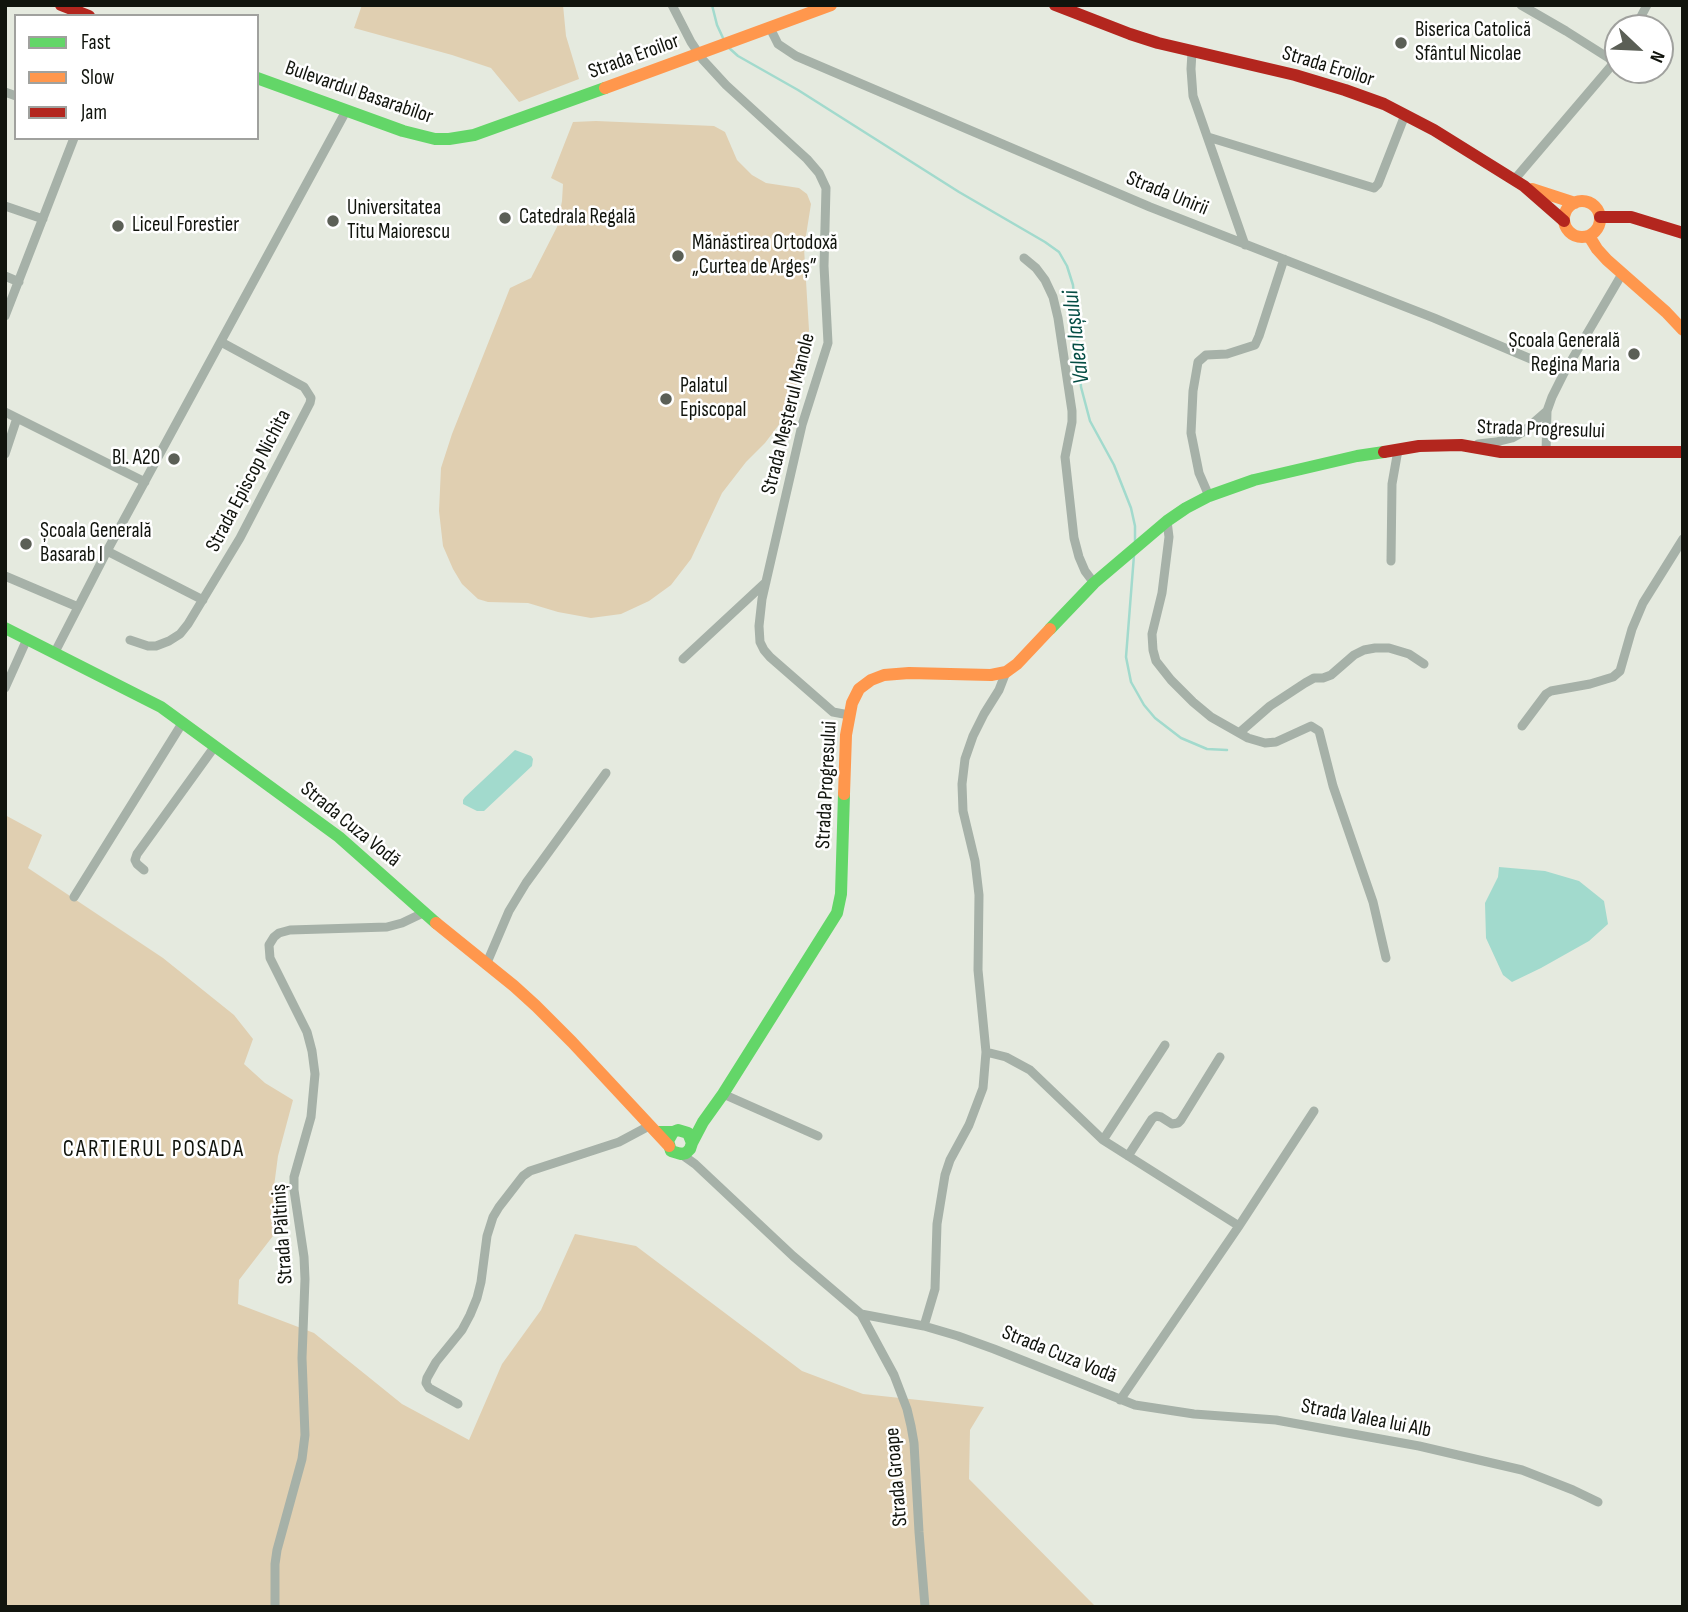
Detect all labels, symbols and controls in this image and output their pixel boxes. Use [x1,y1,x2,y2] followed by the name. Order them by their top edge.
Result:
[14,14,259,140] legend
[1604,14,1674,84] north arrow
[1415,18,1531,68] place label: Biserica Catolică Sfântul Nicolae
[585,29,683,85] street label: Strada Eroilor
[81,30,111,55] text: Fast
[1393,35,1409,51] marker: Biserica Catolică Sfântul Nicolae
[1279,41,1377,93] street label: Strada Eroilor
[1644,47,1670,66] text: N
[282,56,436,130] street label: Bulevardul Basarabilor
[81,65,114,90] text: Slow
[81,100,107,125] text: Jam
[1122,166,1212,222] street label: Strada Unirii
[347,196,450,246] place label: Universitatea Titu Maiorescu
[519,205,636,231] place label: Catedrala Regală
[497,210,513,226] marker: Catedrala Regală
[132,213,239,239] place label: Liceul Forestier
[325,213,341,229] marker: Universitatea Titu Maiorescu
[110,218,126,234] marker: Liceul Forestier
[692,231,838,281] place label: Mănăstirea Ortodoxă „Curtea de Argeș”
[670,248,686,264] marker: Mănăstirea Ortodoxă „Curtea de Argeș”
[1058,289,1096,385] water label: Valea Iașului
[1508,329,1620,379] place label: Școala Generală Regina Maria
[757,331,821,497] street label: Strada Meșterul Manole
[1626,346,1642,362] marker: Școala Generală Regina Maria
[680,374,746,424] place label: Palatul Episcopal
[658,391,674,407] marker: Palatul Episcopal
[201,406,297,556] street label: Strada Episcop Nichita
[1477,415,1605,445] street label: Strada Progresului
[112,446,160,472] place label: Bl. A20
[166,451,182,467] marker: Bl. A20
[40,519,152,569] place label: Școala Generală Basarab I
[18,536,34,552] marker: Școala Generală Basarab I
[811,720,843,850] street label: Strada Progresului
[295,777,405,873] street label: Strada Cuza Vodă
[65,1136,243,1164] district label: CARTIERUL POSADA
[267,1183,299,1285] street label: Strada Păltiniș
[998,1321,1120,1389] street label: Strada Cuza Vodă
[1299,1394,1433,1444] street label: Strada Valea lui Alb
[880,1426,914,1528] street label: Strada Groape

